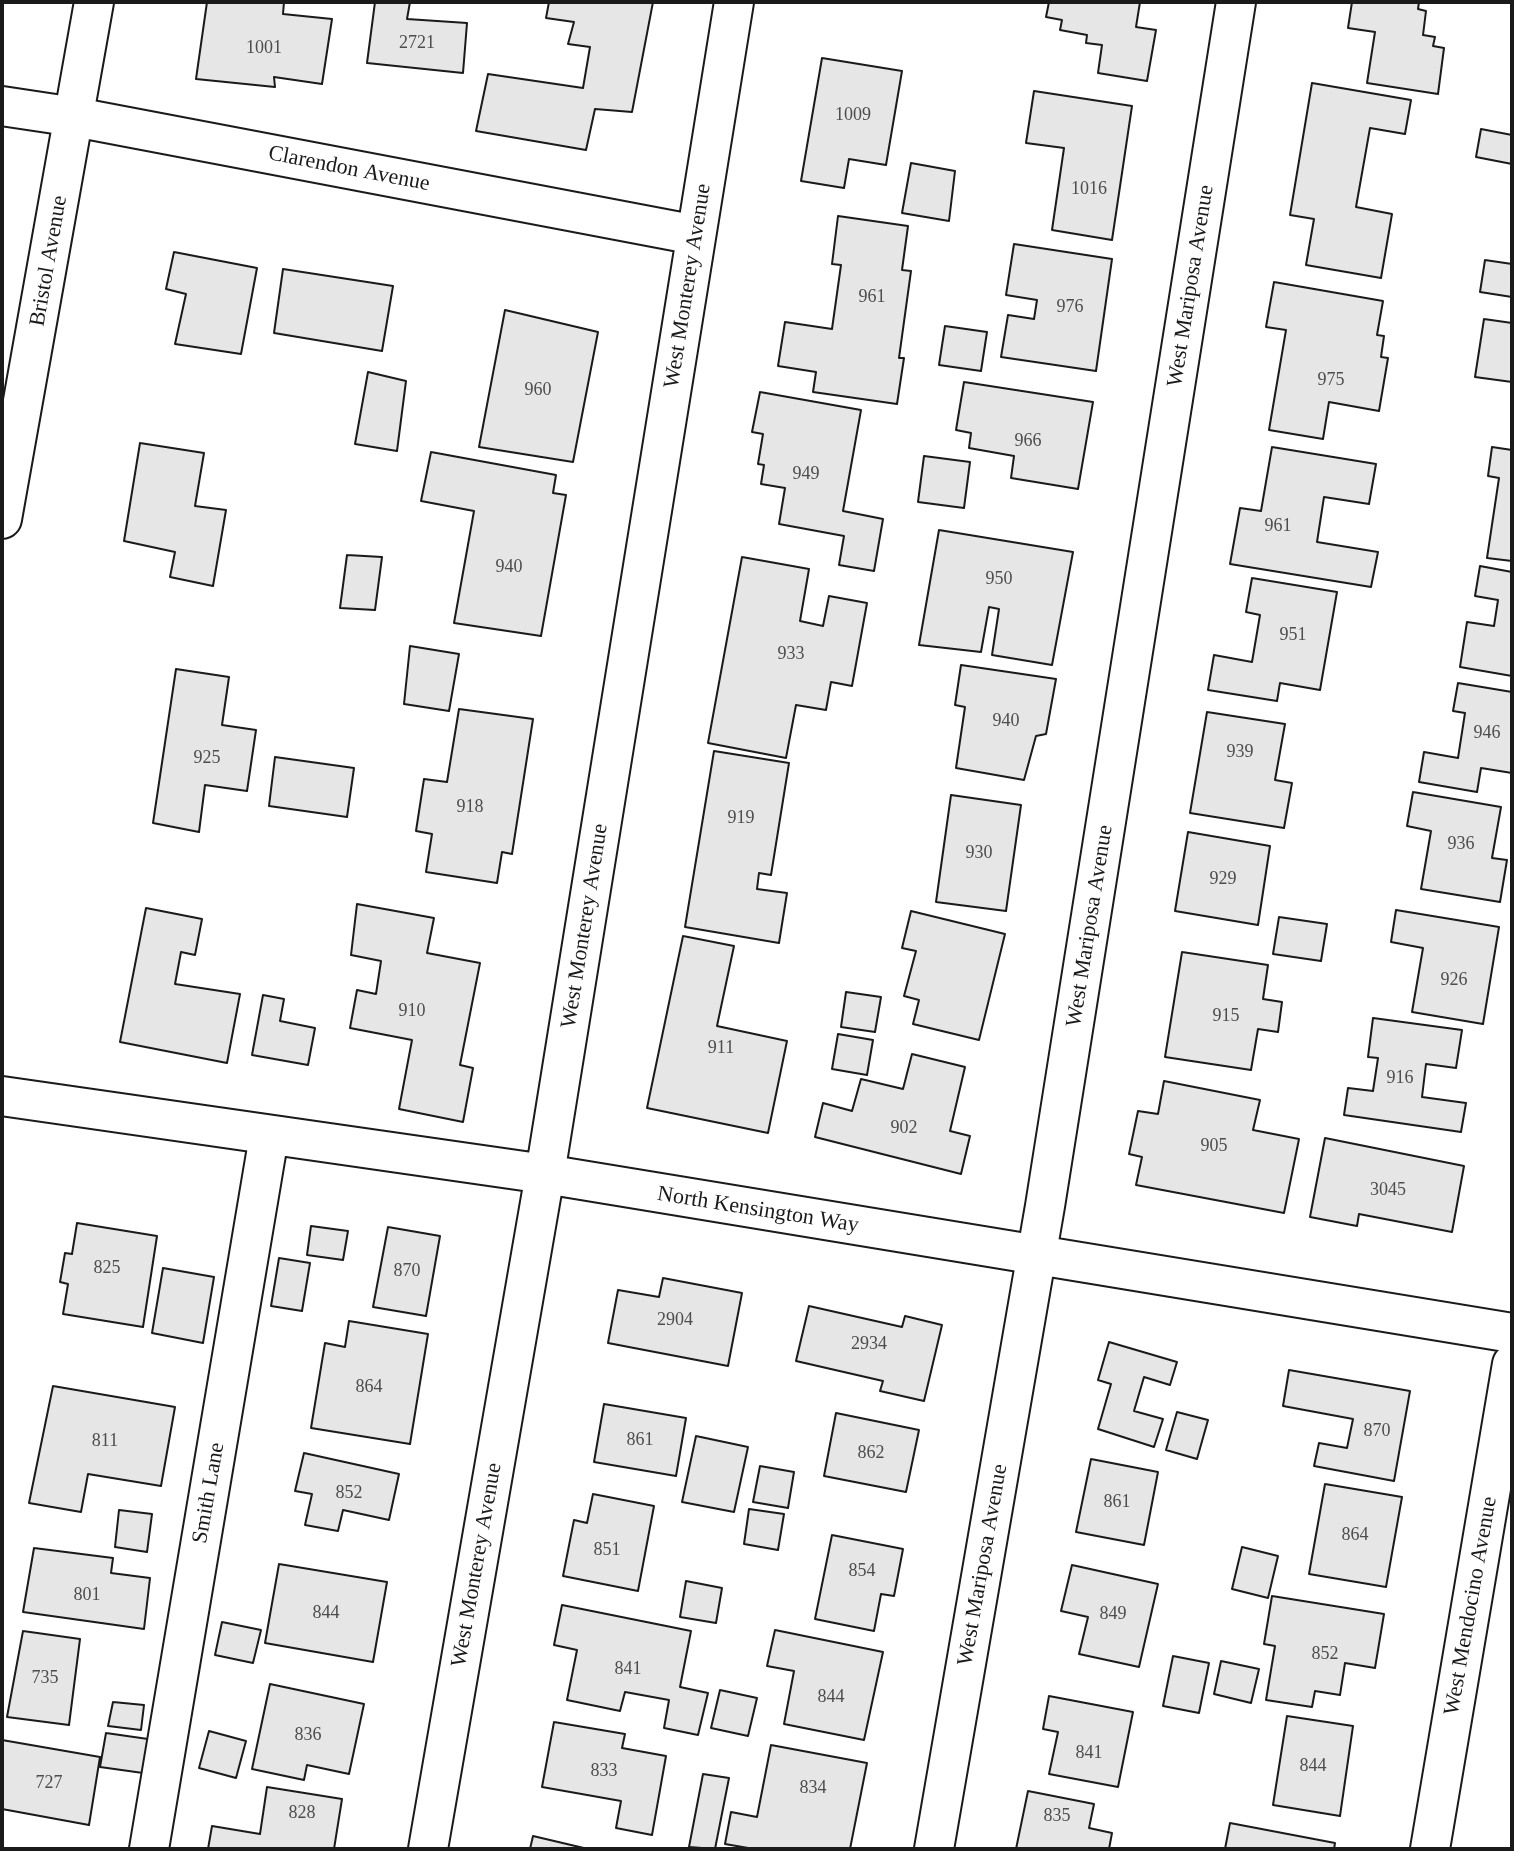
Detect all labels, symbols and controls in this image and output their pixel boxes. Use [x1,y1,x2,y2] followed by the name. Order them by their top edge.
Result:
[399,32,435,54] house number: 2721
[246,37,282,59] house number: 1001
[835,104,871,126] house number: 1009
[266,140,432,198] street label: Clarendon Avenue
[1071,178,1107,200] house number: 1016
[659,182,717,390] street label: West Monterey Avenue
[1162,183,1220,389] street label: West Mariposa Avenue
[25,194,73,328] street label: Bristol Avenue
[858,286,886,308] house number: 961
[1056,296,1084,318] house number: 976
[1318,369,1344,391] house number: 975
[524,379,552,401] house number: 960
[1014,430,1042,452] house number: 966
[792,463,820,485] house number: 949
[1264,515,1292,537] house number: 961
[496,556,522,578] house number: 940
[986,568,1012,590] house number: 950
[1280,624,1306,646] house number: 951
[778,643,804,665] house number: 933
[992,710,1020,732] house number: 940
[1474,722,1500,744] house number: 946
[1226,741,1254,763] house number: 939
[194,747,220,769] house number: 925
[456,796,484,818] house number: 918
[728,807,754,829] house number: 919
[556,822,614,1030] street label: West Monterey Avenue
[1061,823,1119,1029] street label: West Mariposa Avenue
[1448,833,1474,855] house number: 936
[966,842,992,864] house number: 930
[1210,868,1236,890] house number: 929
[1440,969,1468,991] house number: 926
[398,1000,426,1022] house number: 910
[1212,1005,1240,1027] house number: 915
[708,1037,734,1059] house number: 911
[1386,1067,1414,1089] house number: 916
[890,1117,918,1139] house number: 902
[1200,1135,1228,1157] house number: 905
[1370,1179,1406,1201] house number: 3045
[655,1181,861,1239] street label: North Kensington Way
[94,1257,120,1279] house number: 825
[394,1260,420,1282] house number: 870
[657,1309,693,1331] house number: 2904
[851,1333,887,1355] house number: 2934
[356,1376,382,1398] house number: 864
[1364,1420,1390,1442] house number: 870
[626,1429,654,1451] house number: 861
[92,1430,118,1452] house number: 811
[187,1440,231,1546] street label: Smith Lane
[858,1442,884,1464] house number: 862
[446,1461,508,1669] street label: West Monterey Avenue
[952,1462,1014,1668] street label: West Mariposa Avenue
[336,1482,362,1504] house number: 852
[1104,1491,1130,1513] house number: 861
[1439,1495,1503,1717] street label: West Mendocino Avenue
[1342,1524,1368,1546] house number: 864
[594,1539,620,1561] house number: 851
[848,1560,876,1582] house number: 854
[74,1584,100,1606] house number: 801
[312,1602,340,1624] house number: 844
[1100,1603,1126,1625] house number: 849
[1312,1643,1338,1665] house number: 852
[614,1658,642,1680] house number: 841
[32,1667,58,1689] house number: 735
[818,1686,844,1708] house number: 844
[294,1724,322,1746] house number: 836
[1076,1742,1102,1764] house number: 841
[1300,1755,1326,1777] house number: 844
[590,1760,618,1782] house number: 833
[36,1772,62,1794] house number: 727
[800,1777,826,1799] house number: 834
[288,1802,316,1824] house number: 828
[1044,1805,1070,1827] house number: 835

